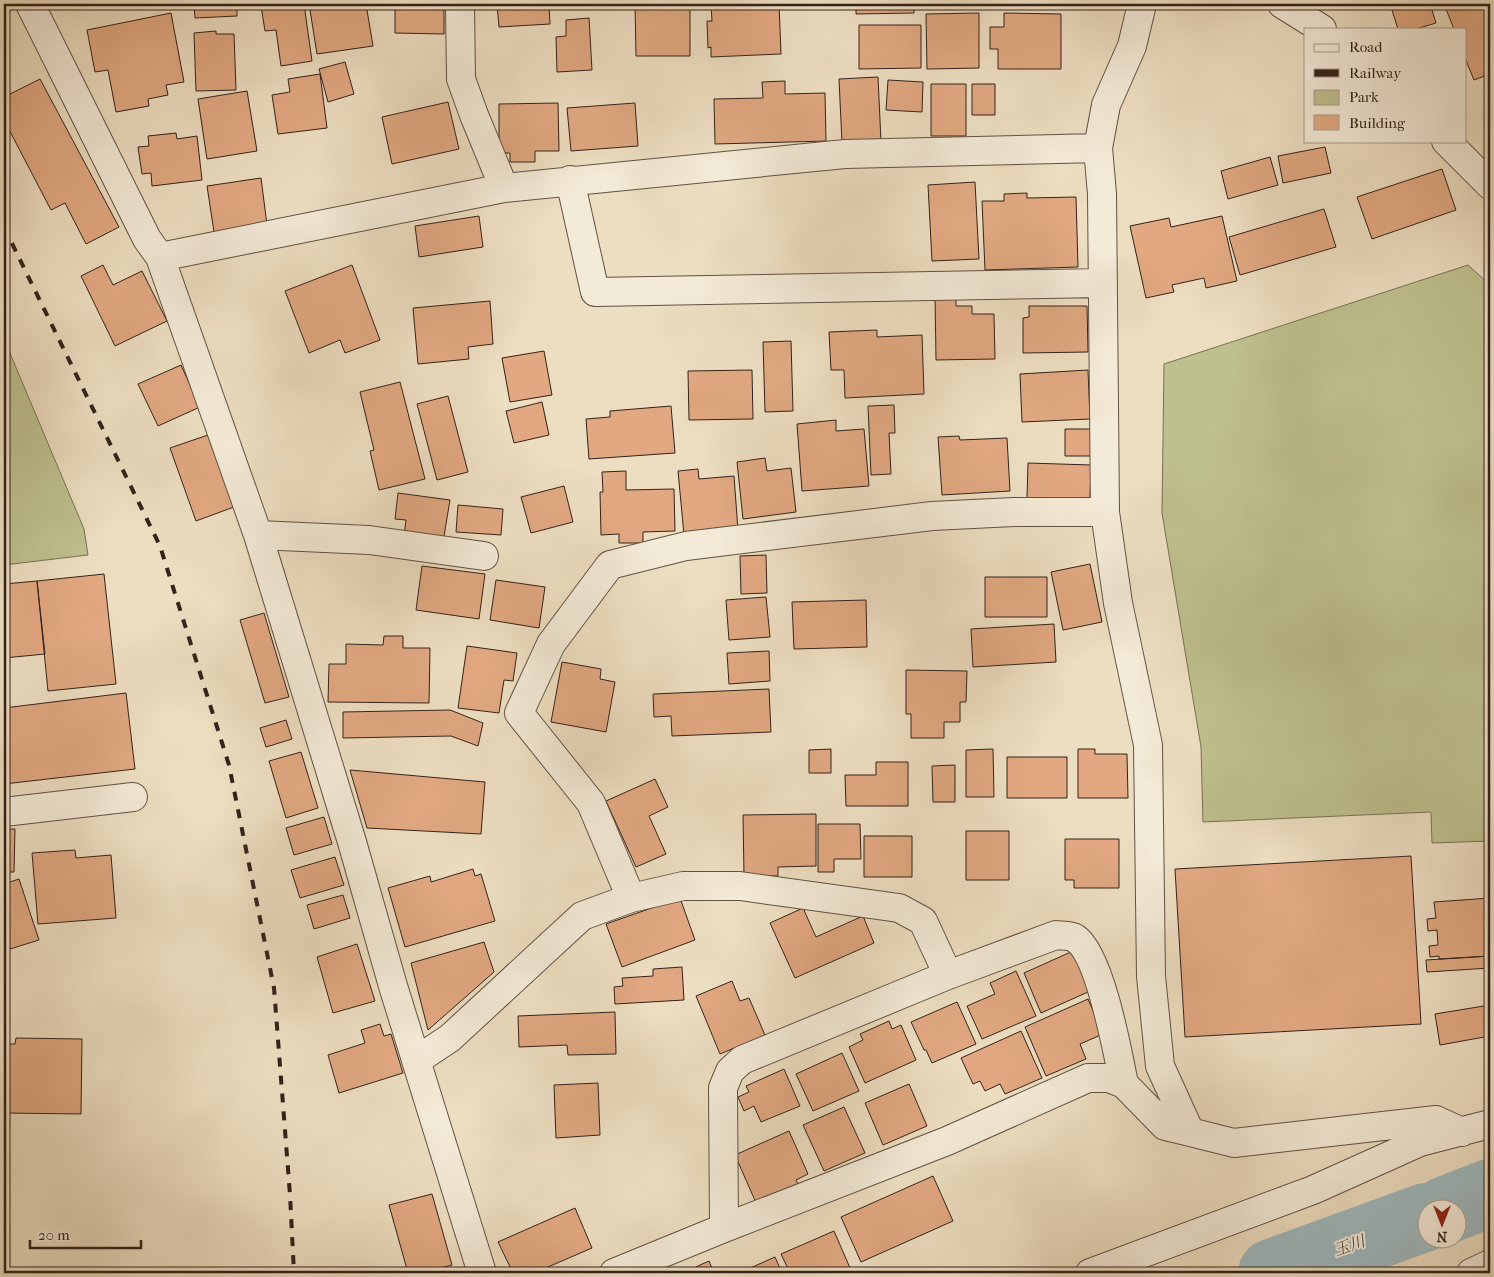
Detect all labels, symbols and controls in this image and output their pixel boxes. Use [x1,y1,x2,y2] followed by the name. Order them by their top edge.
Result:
[1304,28,1466,142] legend
[1349,38,1383,56] text: Road
[1349,64,1402,82] text: Railway
[1349,88,1379,106] text: Park
[1349,114,1406,132] text: Building
[1416,1200,1466,1250] north arrow
[30,1217,141,1249] scale bar
[38,1226,70,1244] text: 20 m
[1436,1228,1447,1245] text: N
[1331,1230,1369,1260] water label: 玉川

